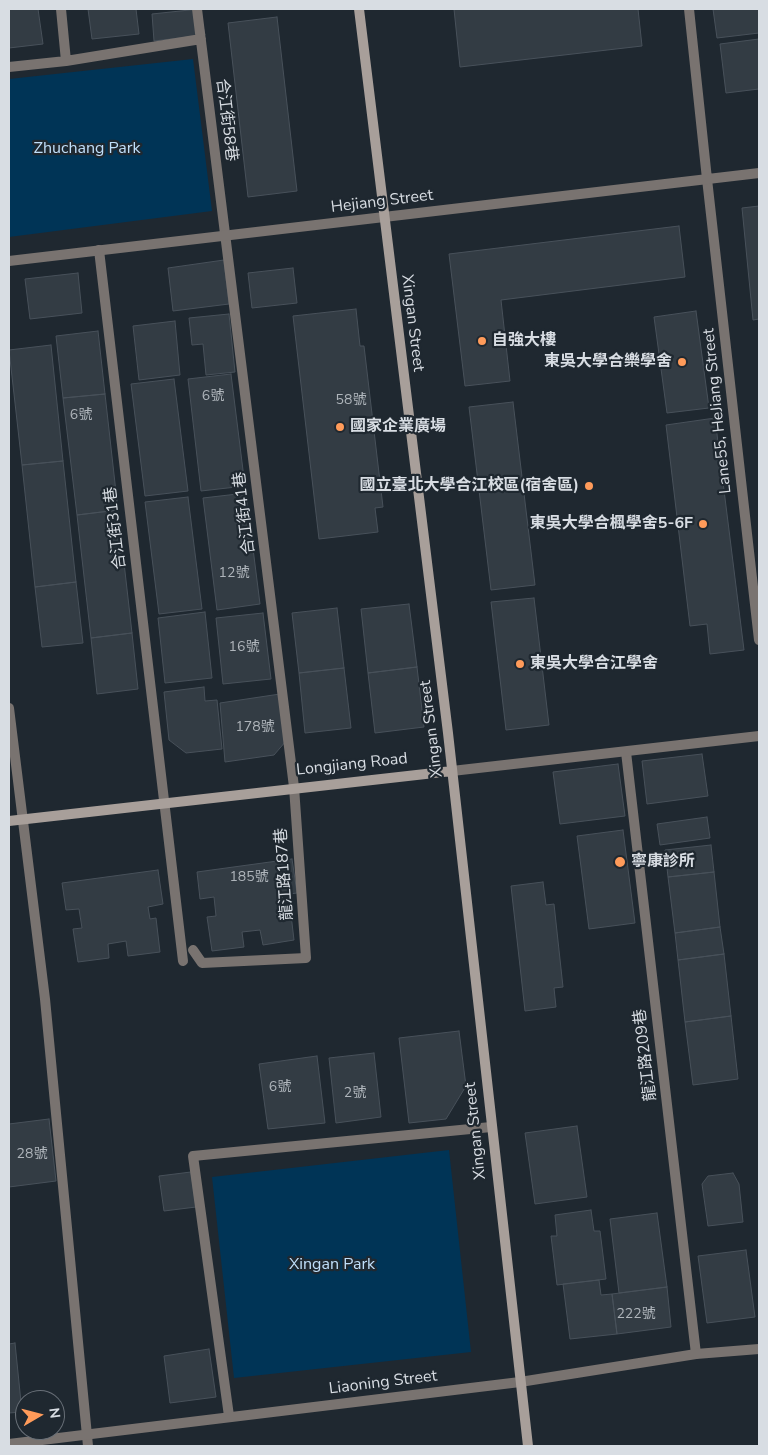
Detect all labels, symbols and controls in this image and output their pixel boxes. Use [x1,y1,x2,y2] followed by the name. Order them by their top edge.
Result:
[211,78,241,162] street label: 合江街58巷
[34,139,140,159] park label: Zhuchang Park
[330,186,434,218] street label: Hejiang Street
[397,273,427,373] street label: Xingan Street
[700,327,736,495] street label: Lane55, HeJiang Street
[492,331,556,351] place label: 自強大樓
[476,335,488,347] marker: 自強大樓
[544,352,672,372] place label: 東吳大學合樂學舍
[676,356,688,368] marker: 東吳大學合樂學舍
[202,389,224,405] house number: 6號
[336,393,366,409] house number: 58號
[70,408,92,424] house number: 6號
[350,417,446,437] place label: 國家企業廣場
[334,421,346,433] marker: 國家企業廣場
[230,471,260,555] street label: 合江街41巷
[360,476,579,496] place label: 國立臺北大學合江校區(宿舍區)
[583,480,595,492] marker: 國立臺北大學合江校區(宿舍區)
[101,486,131,570] street label: 合江街31巷
[530,514,693,534] place label: 東吳大學合楓學舍5-6F
[697,518,709,530] marker: 東吳大學合楓學舍5-6F
[219,566,249,582] house number: 12號
[229,640,259,656] house number: 16號
[530,654,658,674] place label: 東吳大學合江學舍
[514,658,526,670] marker: 東吳大學合江學舍
[417,679,447,779] street label: Xingan Street
[235,720,275,736] house number: 178號
[295,750,409,780] street label: Longjiang Road
[272,827,298,921] street label: 龍江路187巷
[631,852,695,872] place label: 寧康診所
[613,855,627,869] marker: 寧康診所
[229,870,269,886] house number: 185號
[631,1008,661,1102] street label: 龍江路209巷
[269,1080,291,1096] house number: 6號
[461,1081,491,1181] street label: Xingan Street
[344,1086,366,1102] house number: 2號
[17,1147,47,1163] house number: 28號
[289,1255,375,1275] park label: Xingan Park
[616,1307,656,1323] house number: 222號
[328,1367,438,1399] street label: Liaoning Street
[15,1390,65,1440] north arrow
[44,1406,64,1419] text: N

